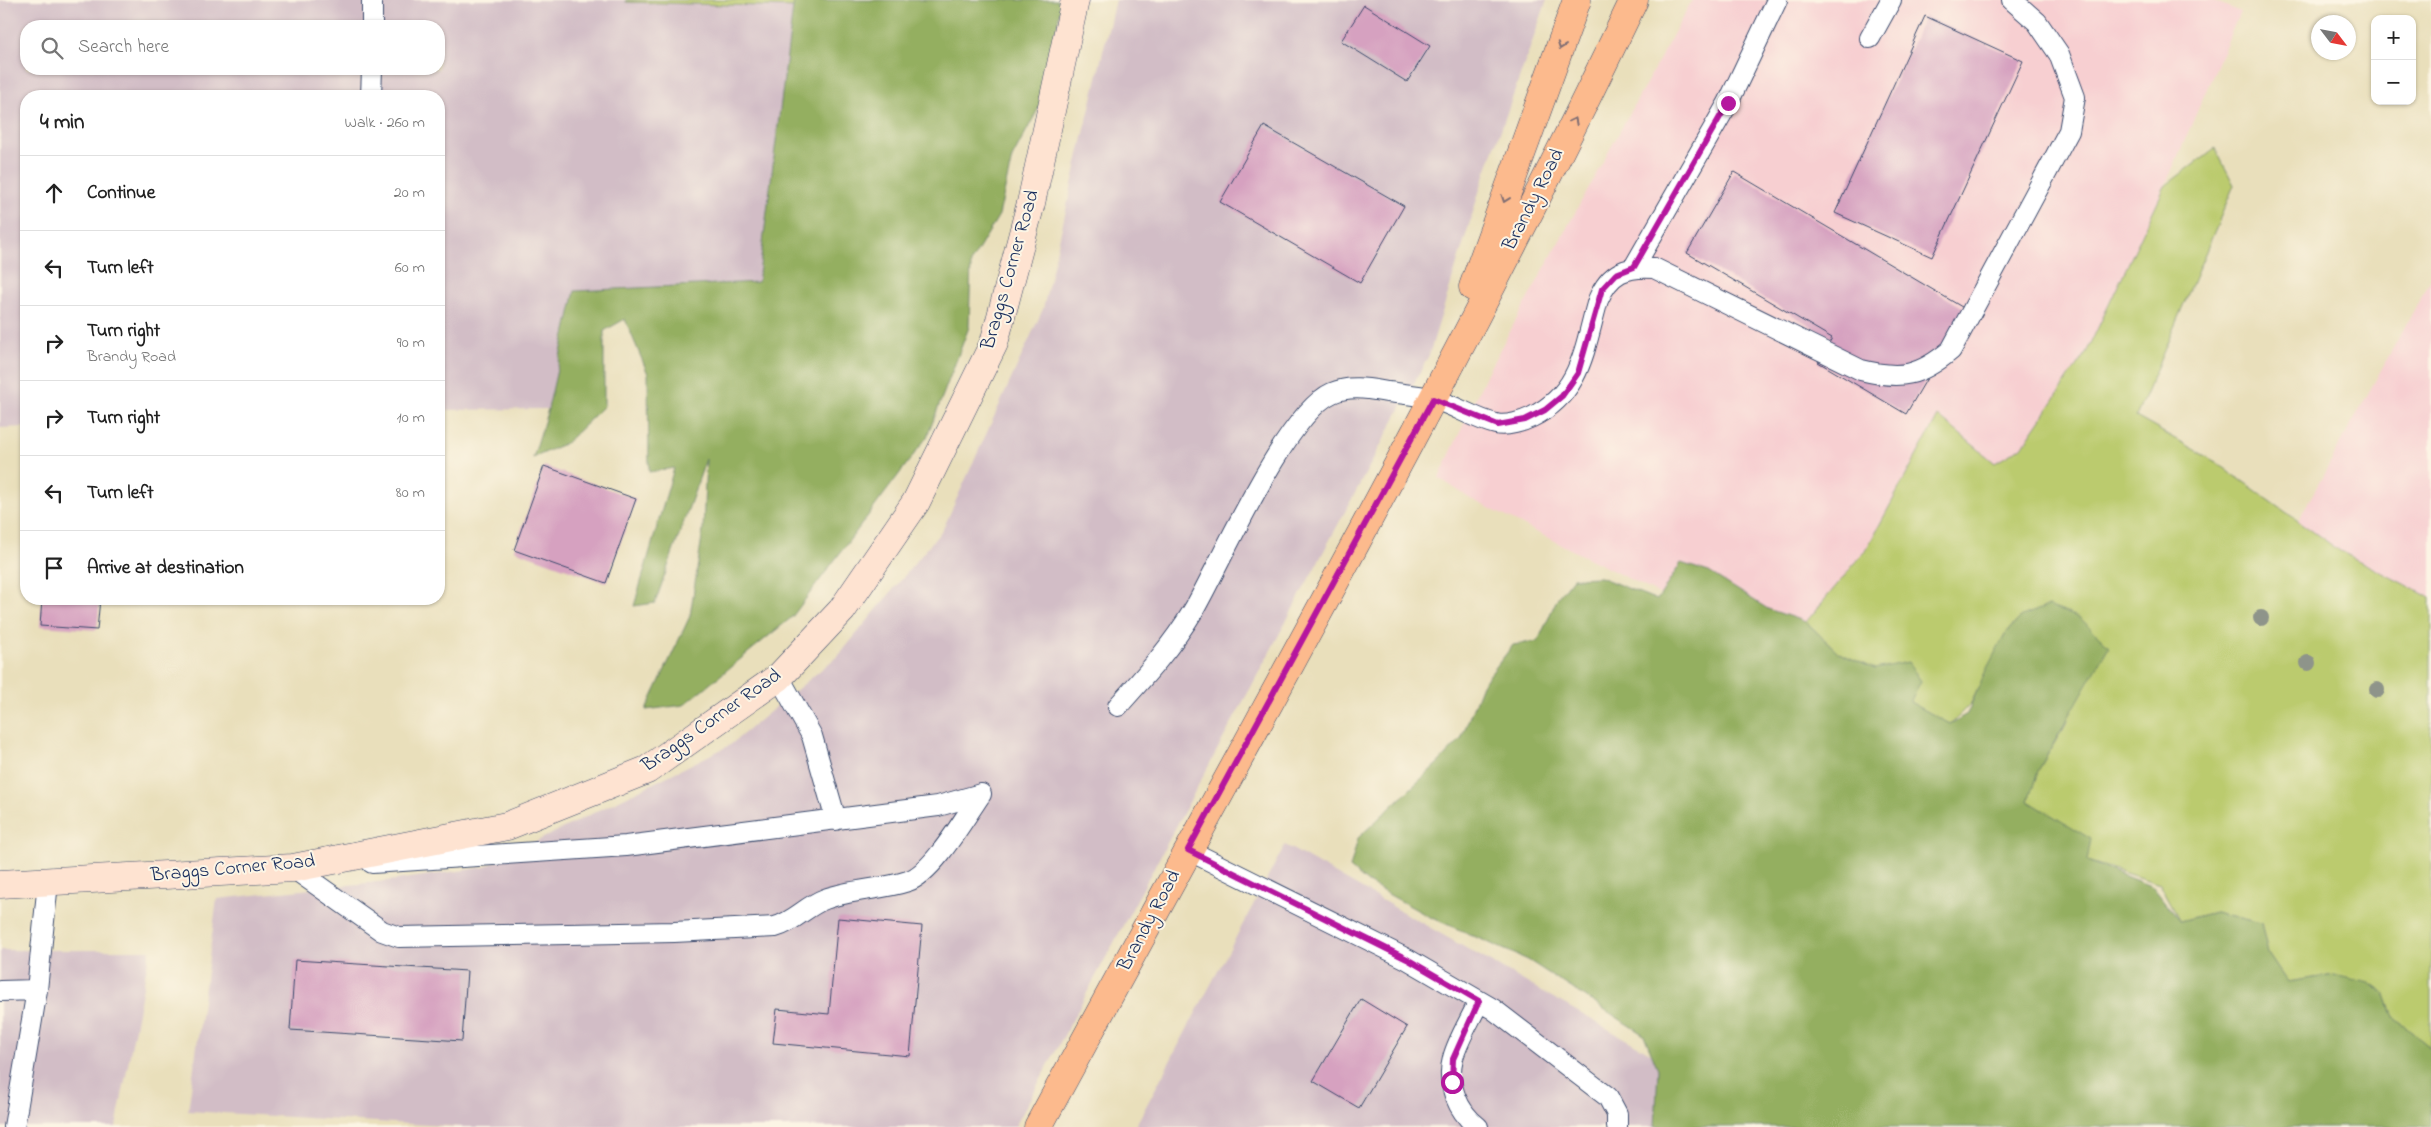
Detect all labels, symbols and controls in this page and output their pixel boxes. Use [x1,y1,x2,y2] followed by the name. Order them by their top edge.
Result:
[2311,15,2356,60] north arrow
[2371,15,2416,105] map controls
[2371,15,2416,60] button: +
[20,20,445,75] search box
[38,34,66,62] icon: search
[78,34,169,61] text: Search here
[1557,41,1567,50] one-way arrow
[2371,60,2416,105] button: −
[1717,92,1740,115] route end
[40,108,84,138] text: 4 min
[345,111,425,135] text: Walk · 260 m
[1568,118,1578,127] one-way arrow
[1495,144,1572,257] street label: Brandy Road
[40,179,68,207] icon: ahead
[87,180,155,207] text: Continue
[394,181,425,205] text: 20 m
[974,187,1049,354] street label: Braggs Corner Road
[1501,194,1511,202] one-way arrow
[40,254,68,282] icon: left
[87,255,154,282] text: Turn left
[395,256,425,280] text: 60 m
[87,318,160,345] text: Turn right
[40,329,68,357] icon: right
[397,331,425,355] text: 90 m
[87,345,176,369] text: Brandy Road
[40,404,68,432] icon: right
[87,405,160,432] text: Turn right
[397,406,425,430] text: 10 m
[40,479,68,507] icon: left
[87,480,154,507] text: Turn left
[396,481,425,505] text: 80 m
[40,554,68,582] icon: arrive
[87,555,244,582] text: Arrive at destination
[635,662,788,782] street label: Braggs Corner Road
[149,847,316,892] street label: Braggs Corner Road
[1111,865,1189,978] street label: Brandy Road
[1441,1071,1464,1094] route start

